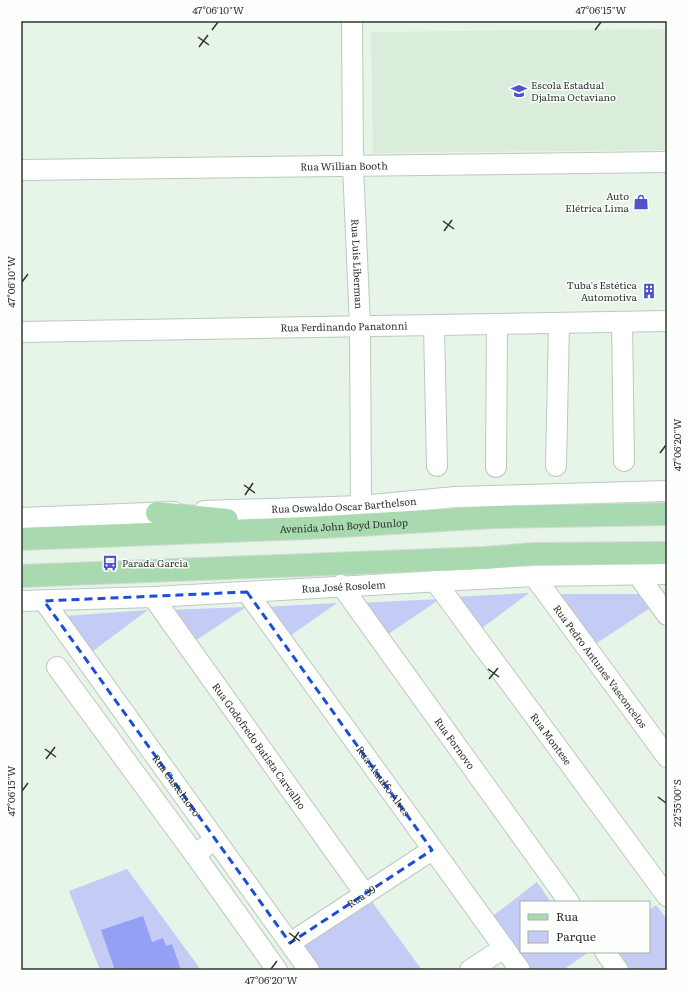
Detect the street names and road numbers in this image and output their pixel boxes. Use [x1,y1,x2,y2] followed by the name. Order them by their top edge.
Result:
[300,157,388,174] street label: Rua Willian Booth
[348,219,367,310] street label: Rua Luis Liberman
[280,317,408,335] street label: Rua Ferdinando Panatonni
[271,493,417,516] street label: Rua Oswaldo Oscar Barthelson
[279,514,408,536] street label: Avenida John Boyd Dunlop
[301,576,386,596] street label: Rua José Rosolem
[550,601,651,731] street label: Rua Pedro Antunes Vasconcelos
[209,679,310,812] street label: Rua Godofredo Batista Carvalho
[527,709,576,768] street label: Rua Montese
[431,714,479,772] street label: Rua Fornovo
[353,742,415,819] street label: Rua Ataulfo Alves
[149,751,204,819] street label: Rua Castelnovo
[344,881,378,911] street label: Rua 39

